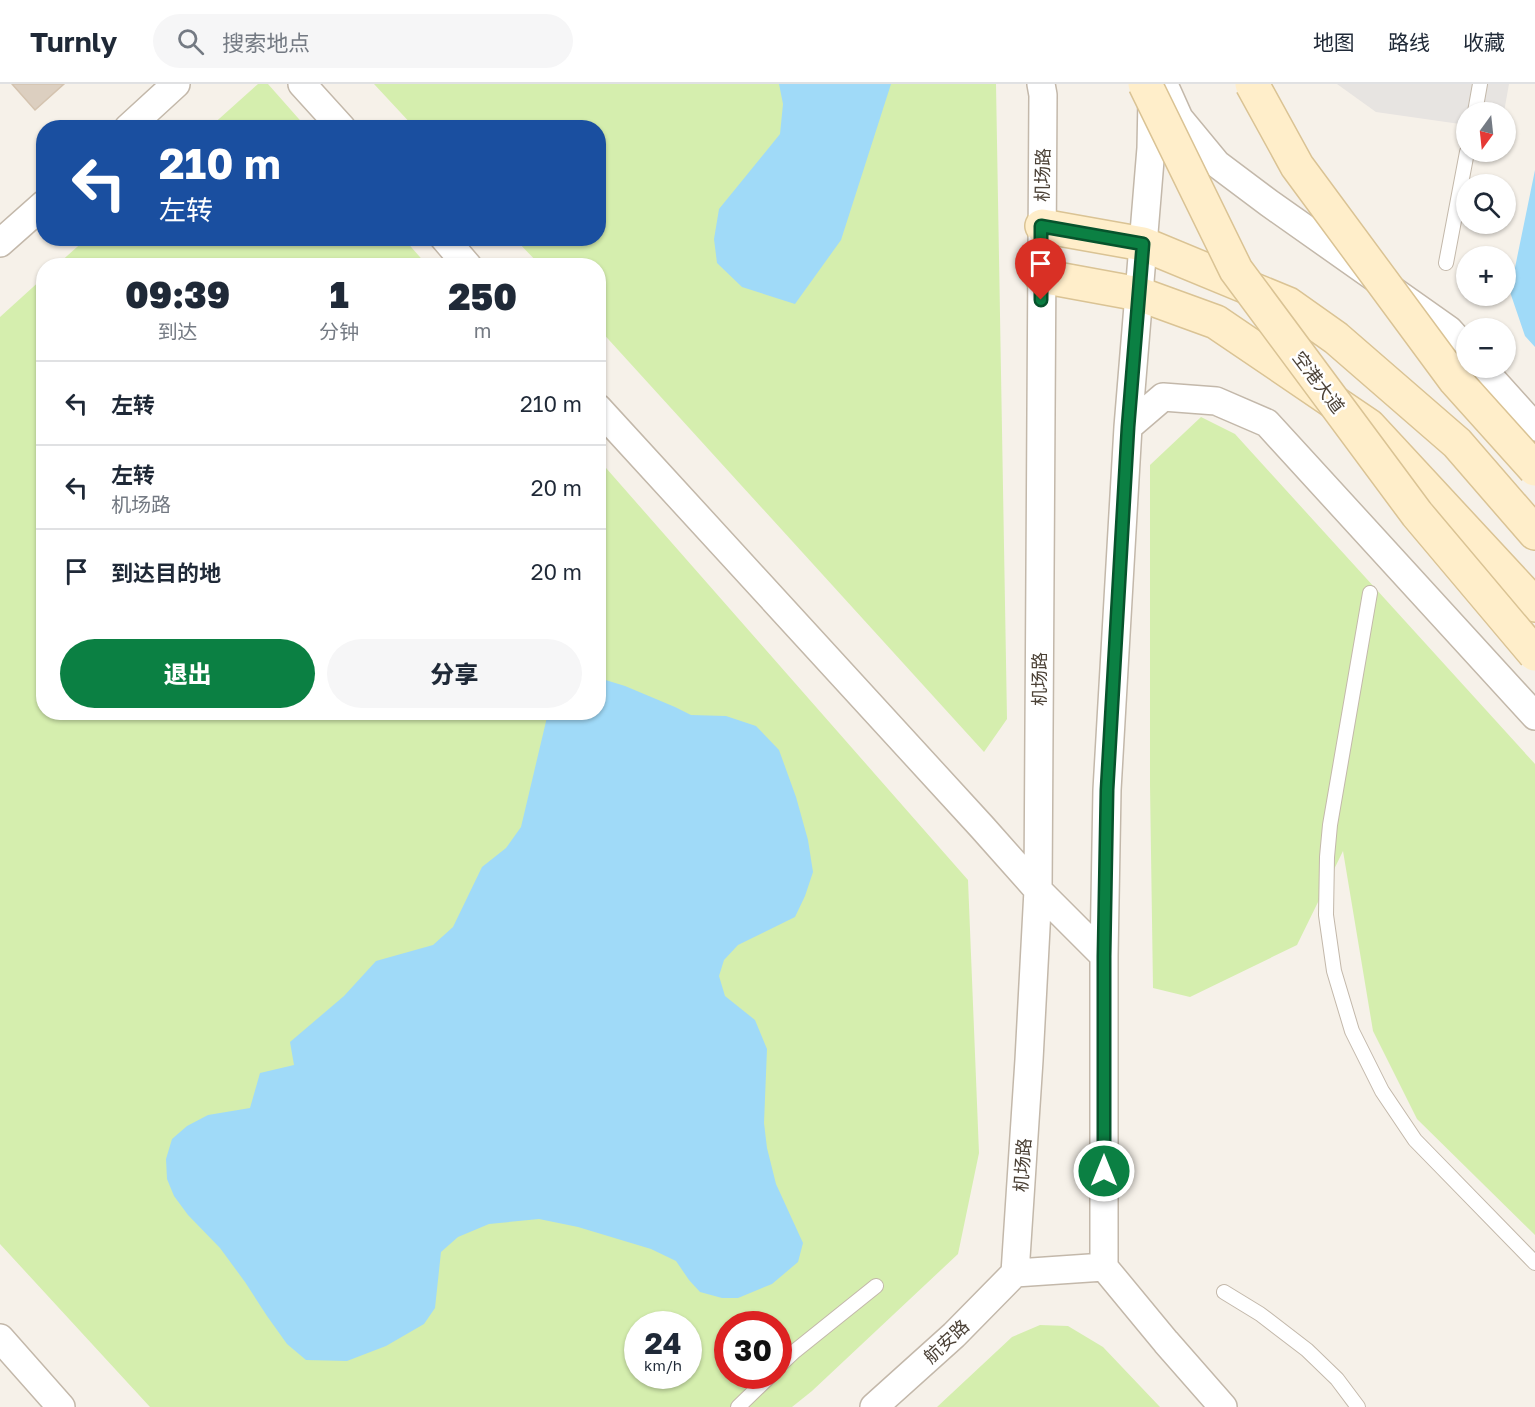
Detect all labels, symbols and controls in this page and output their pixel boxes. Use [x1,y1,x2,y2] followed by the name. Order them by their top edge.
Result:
[153,14,573,68] search box
[30,25,117,58] text: Turnly
[174,25,207,58] icon: search
[222,29,310,56] text: 搜索地点
[1313,29,1355,55] text: 地图
[1388,29,1430,55] text: 路线
[1463,29,1505,55] text: 收藏
[1456,102,1516,162] north arrow
[1456,102,1516,378] map controls
[159,138,281,188] text: 210 m
[60,144,138,222] icon: left
[1031,148,1053,202] street label: 机场路
[1456,174,1516,234] button: search
[159,194,213,226] text: 左转
[1015,238,1066,300] pin
[1456,246,1516,306] button: +
[1024,247,1057,280] icon: arrive
[125,273,230,316] text: 09:39
[330,273,349,316] text: 1
[448,275,517,318] text: 250
[474,318,491,342] text: m
[1456,318,1516,378] button: −
[158,319,198,343] text: 到达
[319,319,359,343] text: 分钟
[1289,347,1349,417] street label: 空港大道
[60,387,93,420] icon: left
[520,390,582,417] text: 210 m
[111,391,155,418] text: 左转
[111,461,155,488] text: 左转
[60,471,93,504] icon: left
[531,474,582,501] text: 20 m
[111,492,171,516] text: 机场路
[60,555,93,588] icon: arrive
[531,558,582,585] text: 20 m
[111,559,221,586] text: 到达目的地
[60,639,315,708] button: 退出
[327,639,582,708] button: 分享
[1028,652,1050,706] street label: 机场路
[1009,1137,1035,1193] street label: 机场路
[1072,1139,1136,1203] position arrow
[714,1311,792,1389] speed limit sign: 30
[919,1315,973,1367] street label: 航安路
[644,1325,682,1361] text: 24
[644,1356,682,1374] text: km/h

